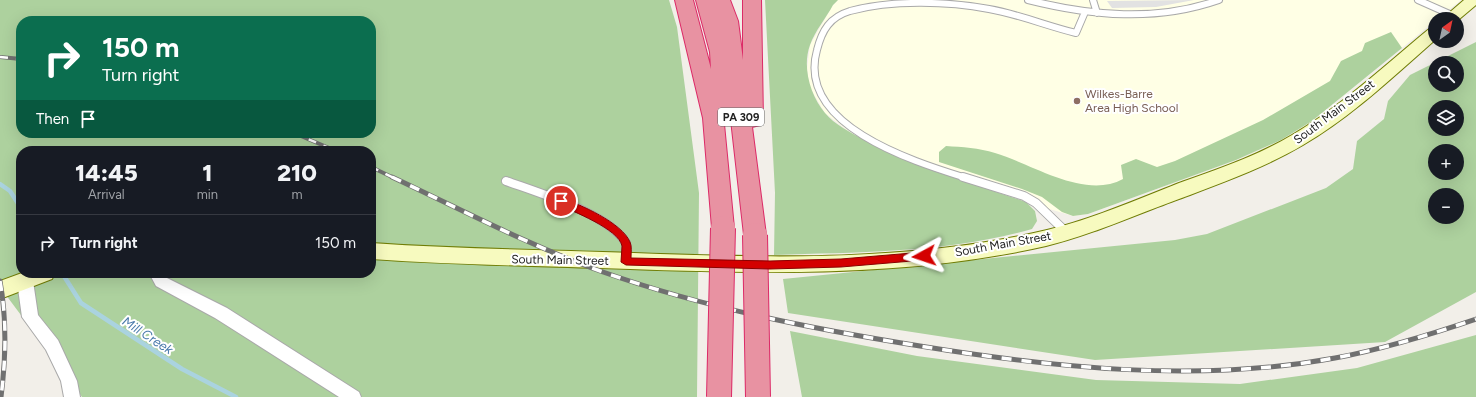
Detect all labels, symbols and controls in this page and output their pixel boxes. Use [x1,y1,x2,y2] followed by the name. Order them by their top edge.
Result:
[1428,12,1464,48] north arrow
[1428,12,1464,224] map controls
[102,30,179,64] text: 150 m
[36,32,88,84] icon: right
[1428,56,1464,92] button: search
[102,64,179,86] text: Turn right
[1291,77,1378,147] street label: South Main Street
[1085,87,1178,115] place label: Wilkes-Barre Area High School
[1072,96,1082,106] marker: Wilkes-Barre Area High School
[1428,100,1464,136] button: layers
[77,108,99,130] icon: arrive
[718,108,764,126] road number: PA 309
[36,110,69,128] text: Then
[1428,144,1464,180] button: +
[75,158,138,187] text: 14:45
[202,158,212,187] text: 1
[277,158,317,187] text: 210
[544,184,578,218] pin
[88,187,125,202] text: Arrival
[197,187,218,202] text: min
[291,187,303,202] text: m
[1428,188,1464,224] button: −
[550,190,572,212] icon: arrive
[954,229,1053,259] street label: South Main Street
[36,232,58,254] icon: right
[70,234,138,252] text: Turn right
[315,234,356,252] text: 150 m
[903,235,945,277] position arrow
[511,252,609,268] street label: South Main Street
[120,314,176,358] water label: Mill Creek

